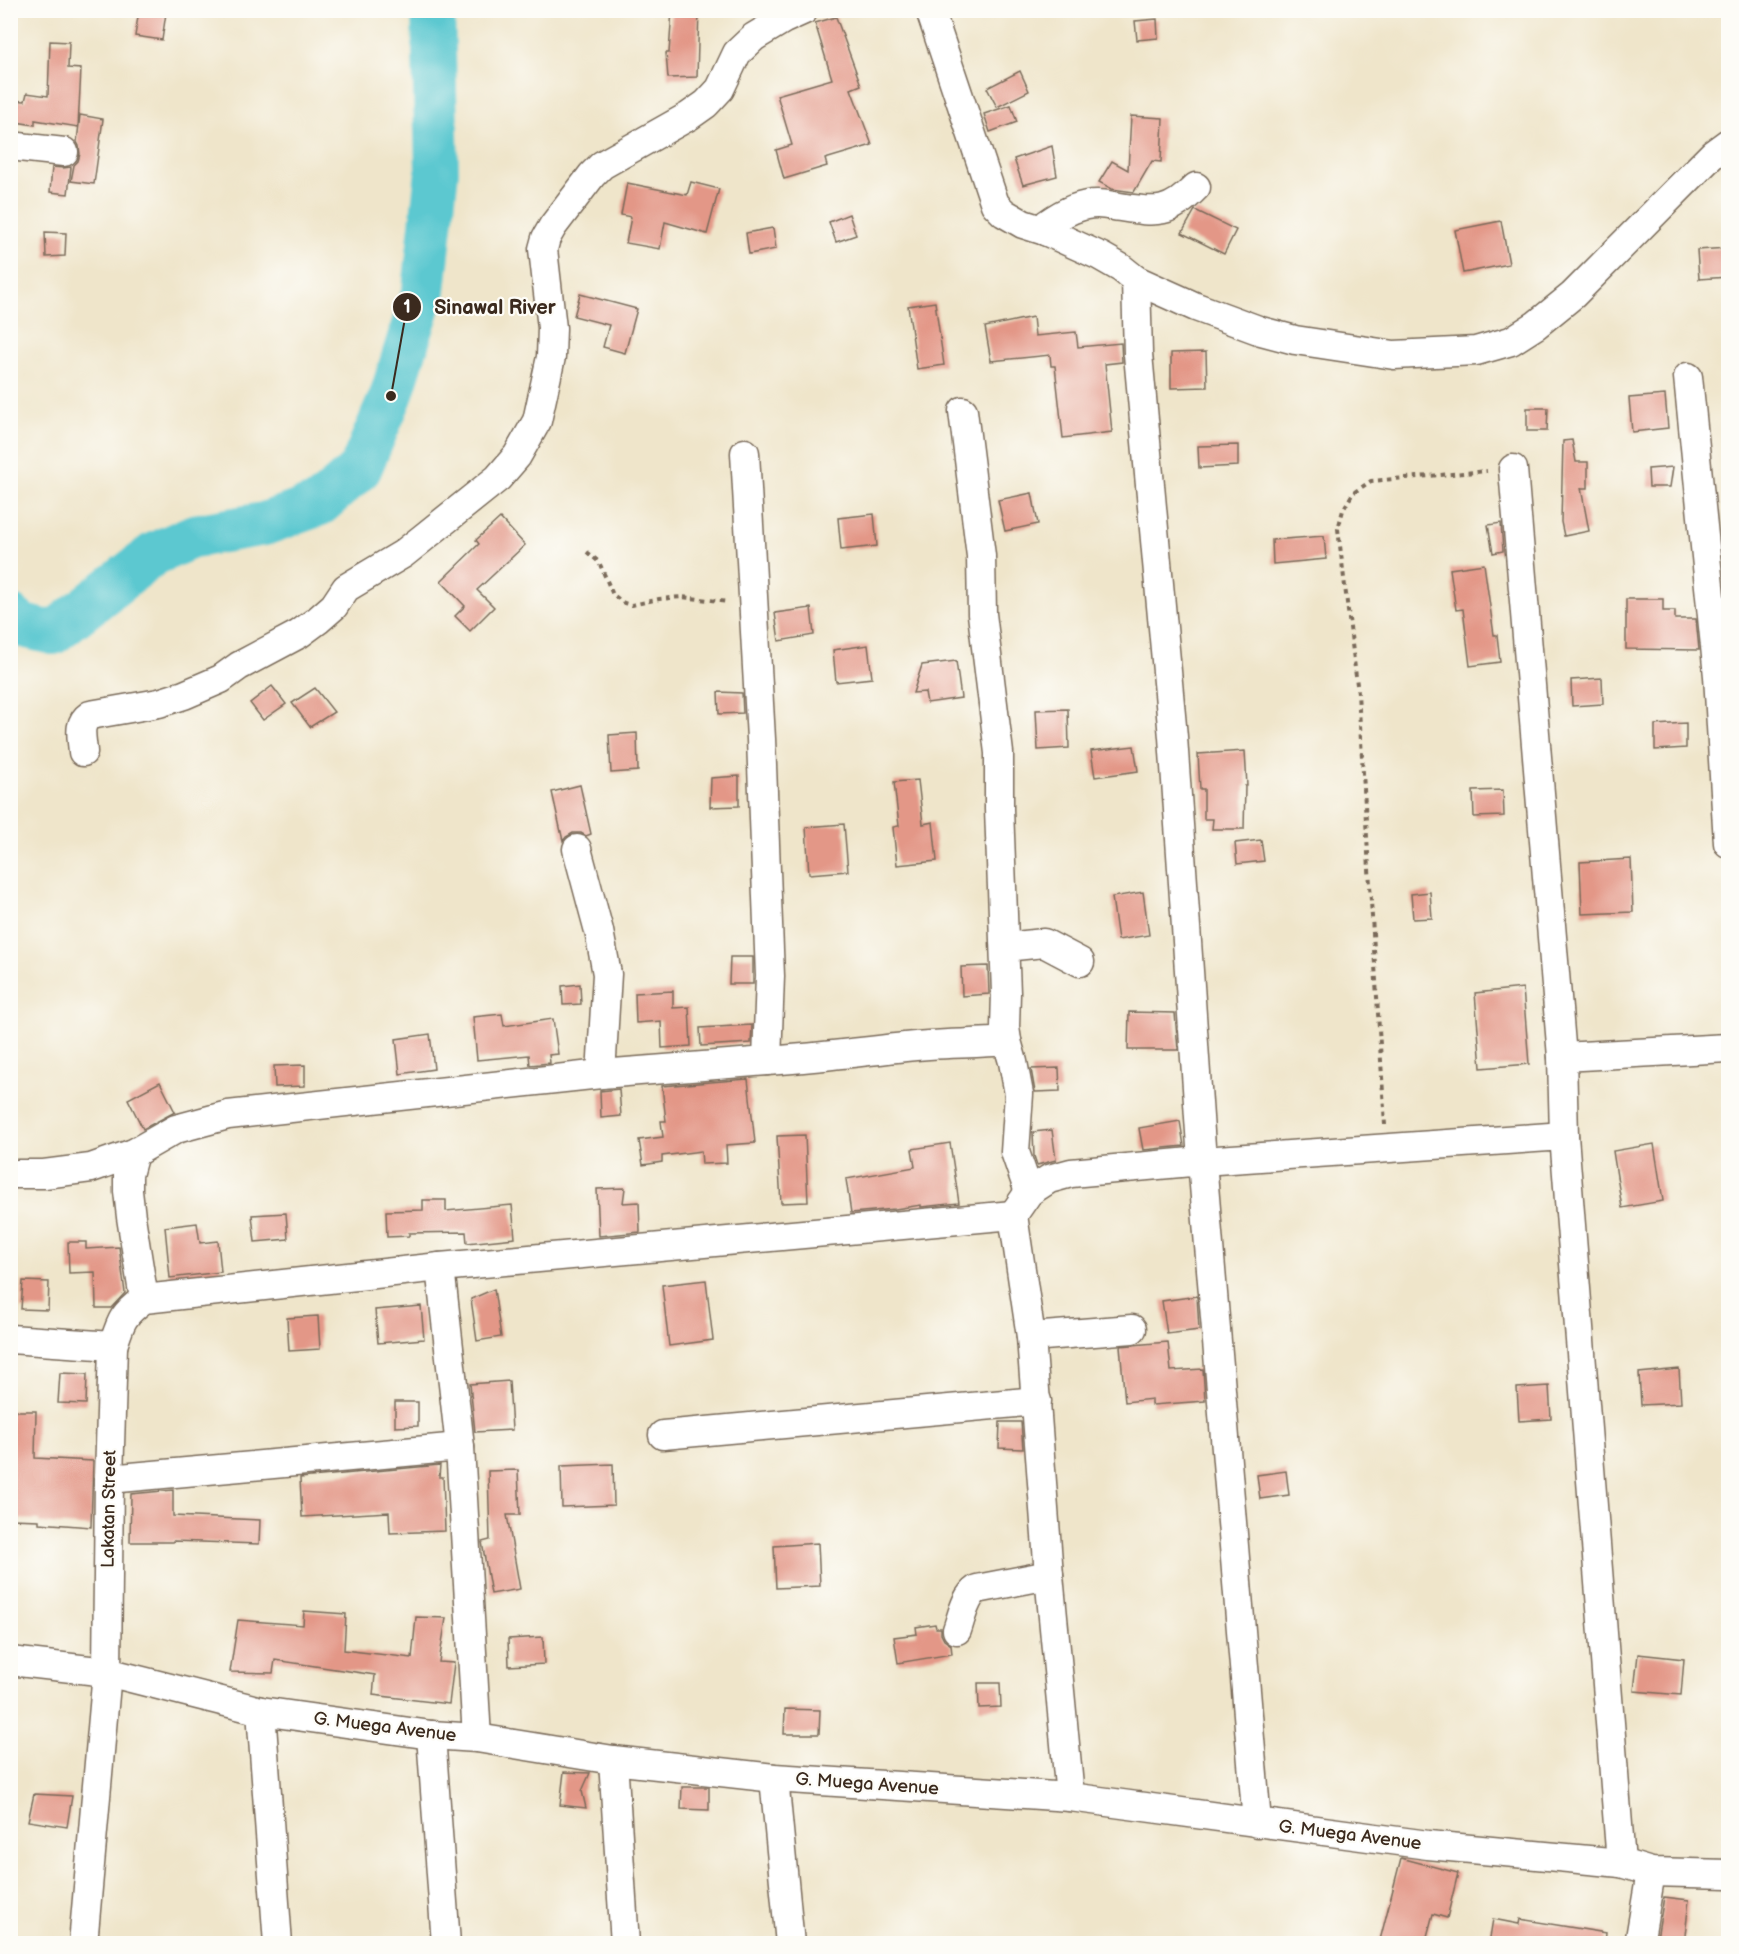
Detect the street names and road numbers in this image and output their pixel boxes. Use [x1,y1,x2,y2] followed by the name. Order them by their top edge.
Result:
[97,1449,121,1568] street label: Lakatan Street
[312,1708,458,1746] street label: G. Muega Avenue
[795,1769,940,1800] street label: G. Muega Avenue
[1277,1816,1423,1854] street label: G. Muega Avenue

